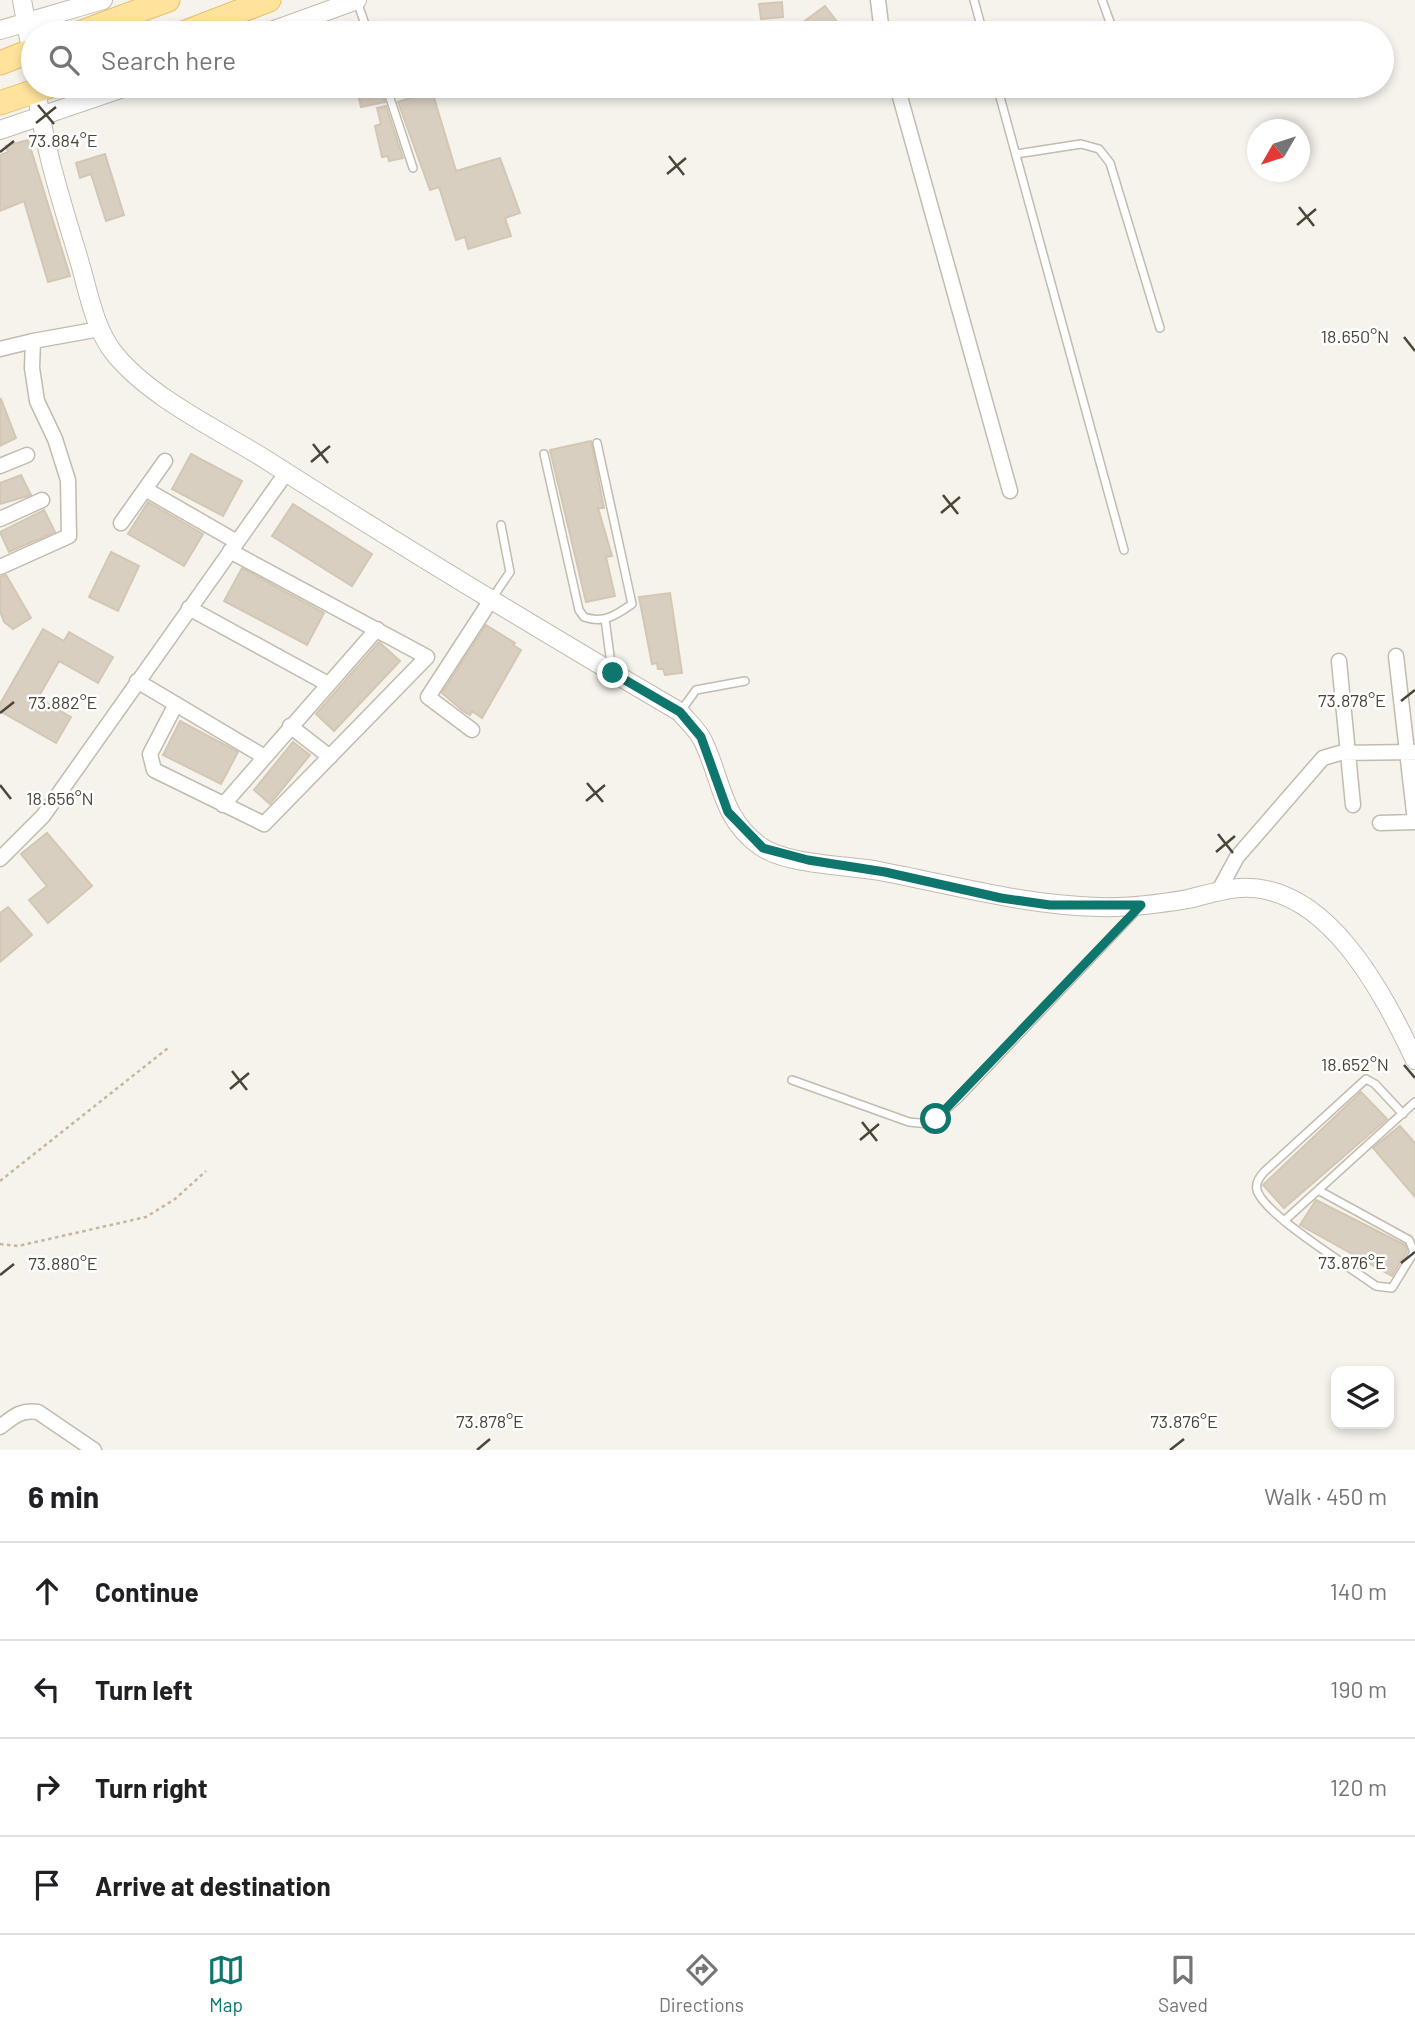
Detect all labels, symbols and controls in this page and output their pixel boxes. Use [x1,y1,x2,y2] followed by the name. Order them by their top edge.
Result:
[21,21,1394,98] search box
[45,41,83,79] icon: search
[101,44,236,75] text: Search here
[1247,119,1310,182] north arrow
[28,129,98,151] text: 73.884°E
[1321,325,1389,347] text: 18.650°N
[597,657,628,688] route end
[1318,689,1386,711] text: 73.878°E
[29,691,97,713] text: 73.882°E
[26,787,94,809] text: 18.656°N
[1321,1053,1389,1075] text: 18.652°N
[920,1103,951,1134] route start
[1318,1251,1386,1273] text: 73.876°E
[28,1252,98,1274] text: 73.880°E
[1331,1366,1394,1429] map controls
[1331,1366,1394,1429] button: layers
[456,1410,524,1432] text: 73.878°E
[1150,1410,1218,1432] text: 73.876°E
[28,1478,99,1514] text: 6 min
[1264,1482,1387,1510] text: Walk · 450 m
[28,1572,66,1610] icon: ahead
[95,1576,199,1607] text: Continue
[1330,1577,1387,1605] text: 140 m
[28,1670,66,1708] icon: left
[95,1674,193,1705] text: Turn left
[1330,1675,1387,1703] text: 190 m
[28,1768,66,1806] icon: right
[95,1772,208,1803] text: Turn right
[1330,1773,1387,1801] text: 120 m
[28,1866,66,1904] icon: arrive
[95,1870,331,1901] text: Arrive at destination
[207,1951,245,2016] tab: Map
[659,1951,744,2016] tab: Directions
[1158,1951,1208,2016] tab: Saved

